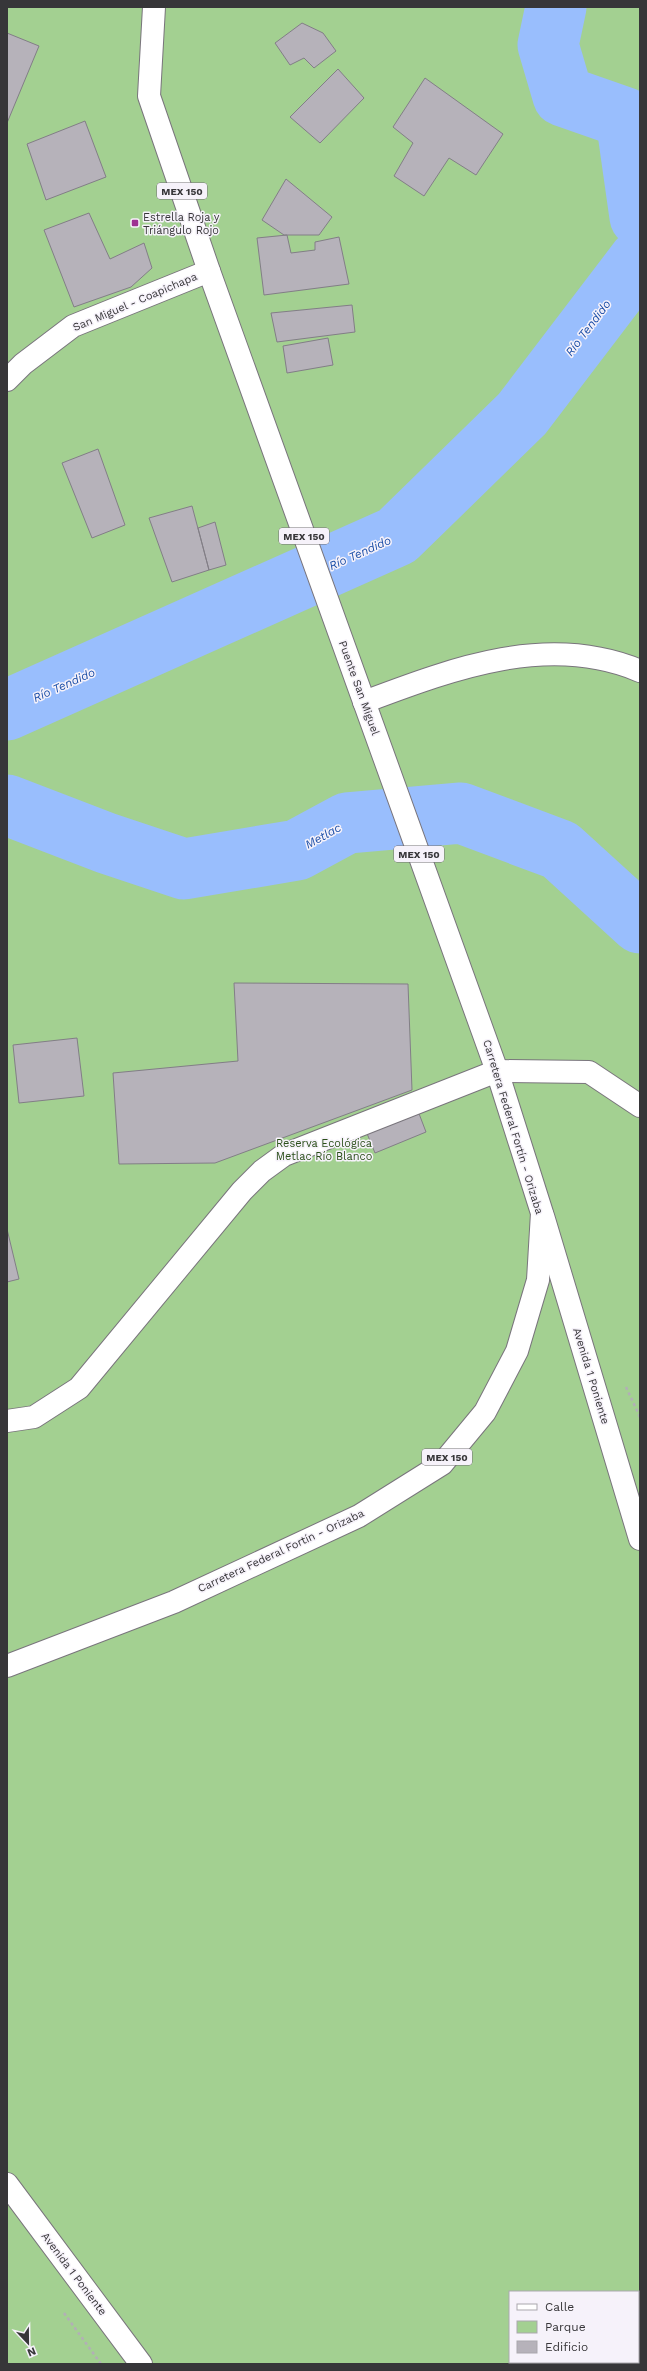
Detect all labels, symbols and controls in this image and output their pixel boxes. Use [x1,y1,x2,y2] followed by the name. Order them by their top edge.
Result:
[157,183,207,199] road number: MEX 150
[143,211,220,237] place label: Estrella Roja y Triángulo Rojo
[130,218,140,228] marker: Estrella Roja y Triángulo Rojo
[71,270,199,334] street label: San Miguel - Coapichapa
[562,297,614,359] water label: Río Tendido
[279,528,329,544] road number: MEX 150
[327,533,393,573] water label: Río Tendido
[336,639,382,738] street label: Puente San Miguel
[31,665,97,705] water label: Río Tendido
[303,820,344,852] water label: Metlac
[394,846,444,862] road number: MEX 150
[480,1038,546,1216] street label: Carretera Federal Fortín - Orizaba
[276,1137,372,1163] park label: Reserva Ecológica Metlac Río Blanco
[570,1326,612,1426] street label: Avenida 1 Poniente
[422,1449,472,1465] road number: MEX 150
[196,1507,366,1595] street label: Carretera Federal Fortín - Orizaba
[39,2230,109,2318] street label: Avenida 1 Poniente
[509,2291,639,2363] legend
[545,2300,574,2314] text: Calle
[545,2320,586,2334] text: Parque
[8,2323,48,2363] north arrow
[545,2340,588,2354] text: Edificio
[25,2344,38,2359] text: N

